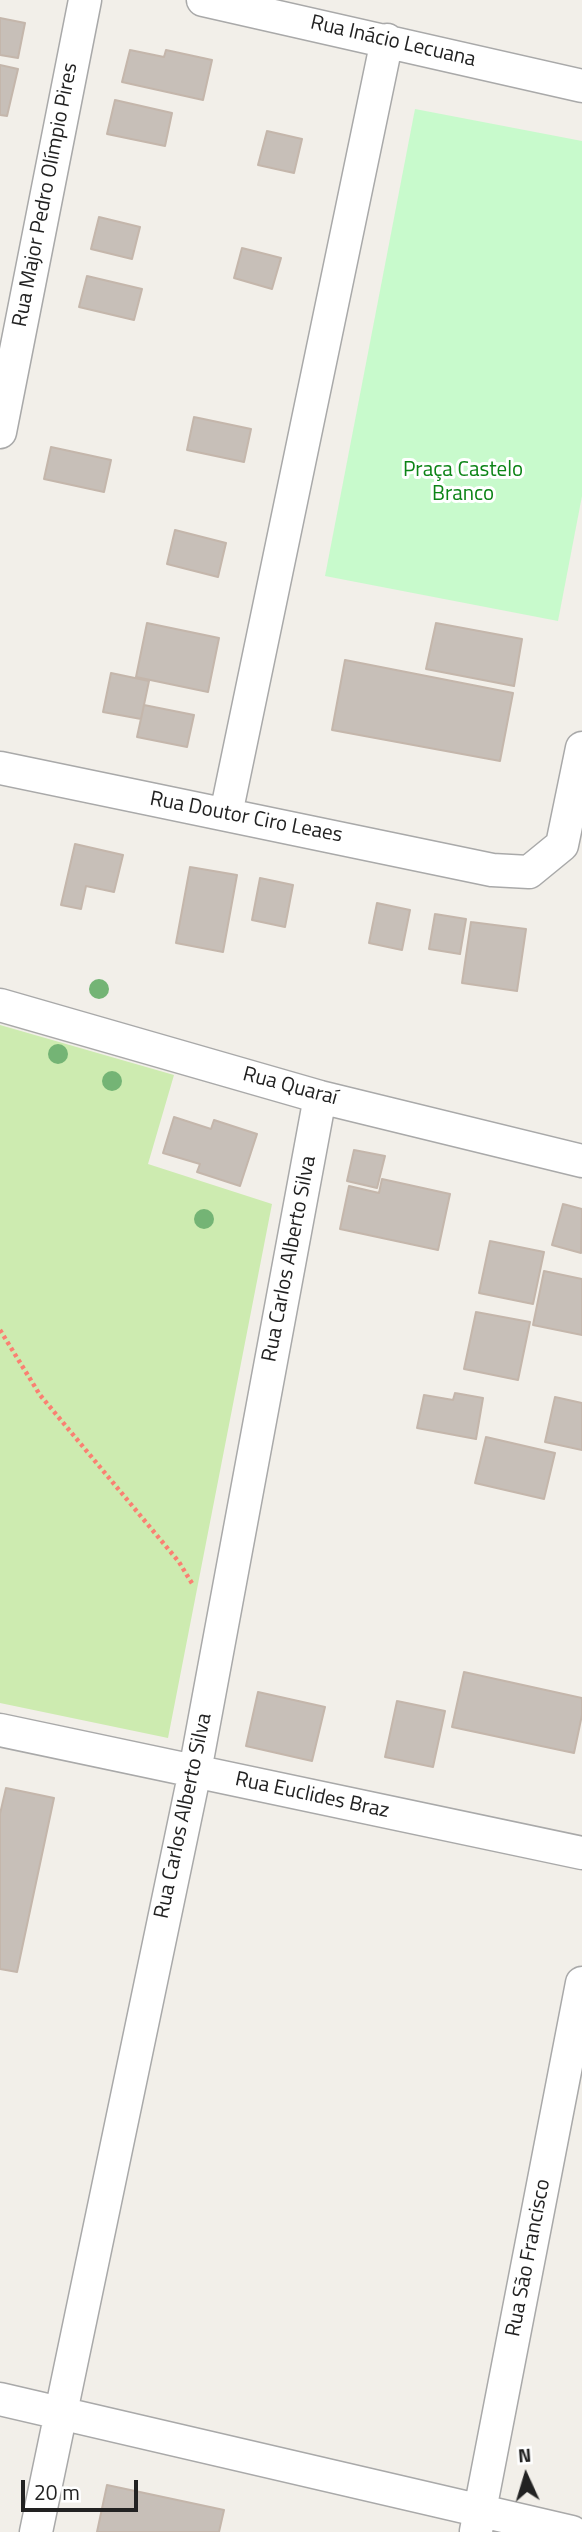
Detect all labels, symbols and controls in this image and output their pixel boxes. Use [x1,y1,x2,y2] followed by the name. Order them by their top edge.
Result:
[308,11,478,73] street label: Rua Inácio Lecuana
[8,61,84,329] street label: Rua Major Pedro Olímpio Pires
[403,458,523,508] park label: Praça Castelo Branco
[148,787,344,849] street label: Rua Doutor Ciro Leaes
[240,1062,340,1112] street label: Rua Quaraí
[258,1154,322,1364] street label: Rua Carlos Alberto Silva
[150,1711,218,1921] street label: Rua Carlos Alberto Silva
[233,1767,391,1825] street label: Rua Euclides Braz
[501,2177,557,2339] street label: Rua São Francisco
[517,2440,532,2469] text: N
[491,2441,561,2511] north arrow
[24,2466,142,2510] scale bar
[34,2476,80,2508] text: 20 m

